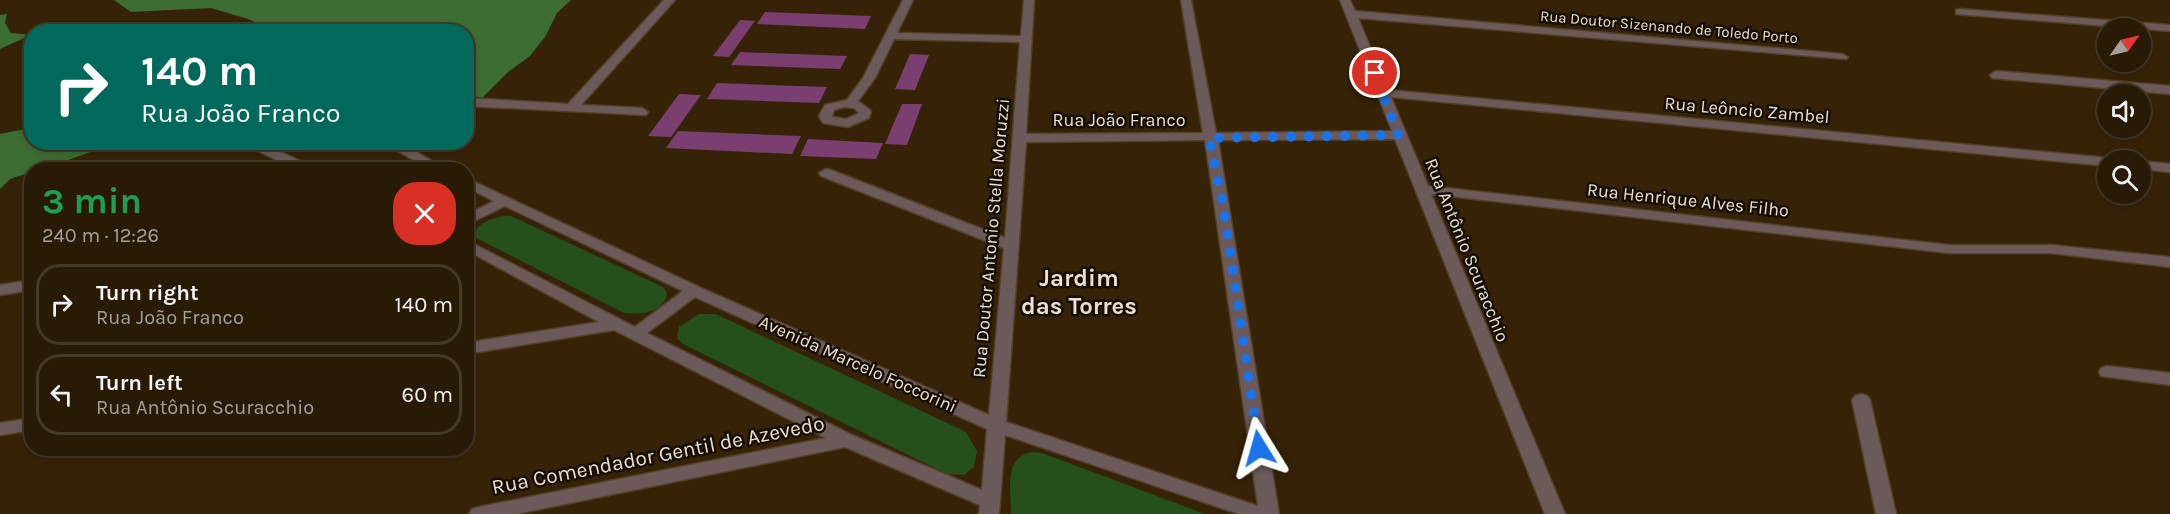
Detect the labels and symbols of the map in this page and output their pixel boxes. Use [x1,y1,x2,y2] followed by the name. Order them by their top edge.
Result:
[1539,7,1799,47] street label: Rua Doutor Sizenando de Toledo Porto
[2097,18,2151,72] north arrow
[1349,47,1400,98] pin
[1664,92,1830,128] street label: Rua Leôncio Zambel
[968,97,1014,379] street label: Rua Doutor Antonio Stella Moruzzi
[1052,109,1186,131] street label: Rua João Franco
[1420,155,1514,345] street label: Rua Antônio Scuracchio
[1586,178,1790,222] street label: Rua Henrique Alves Filho
[1021,264,1137,320] district label: Jardim das Torres
[756,310,960,418] street label: Avenida Marcelo Foccorini
[490,411,826,499] street label: Rua Comendador Gentil de Azevedo
[1227,416,1291,480] position arrow

